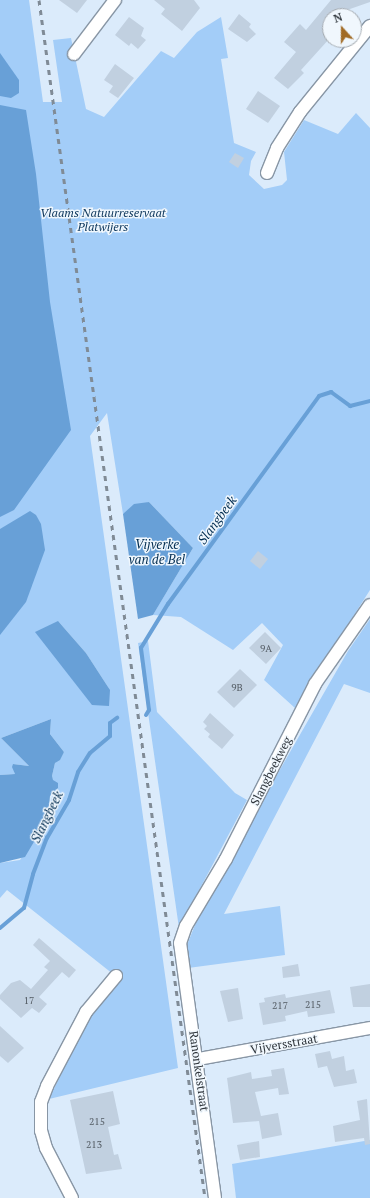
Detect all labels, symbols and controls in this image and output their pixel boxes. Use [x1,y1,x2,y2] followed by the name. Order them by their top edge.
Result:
[322,8,362,48] north arrow
[332,10,344,26] text: N
[40,206,166,234] park label: Vlaams Natuurreservaat Platwijers
[194,493,240,547] water label: Slangbeek
[129,537,185,568] water label: Vijverke van de Bel
[260,643,272,655] house number: 9A
[231,682,243,694] house number: 9B
[247,734,295,808] street label: Slangbeekweg
[28,788,66,846] water label: Slangbeek
[24,995,34,1007] house number: 17
[305,999,321,1011] house number: 215
[272,1000,288,1012] house number: 217
[186,1030,212,1112] street label: Ranonkelstraat
[249,1031,319,1057] street label: Vijversstraat
[89,1116,105,1128] house number: 215
[86,1139,102,1151] house number: 213

